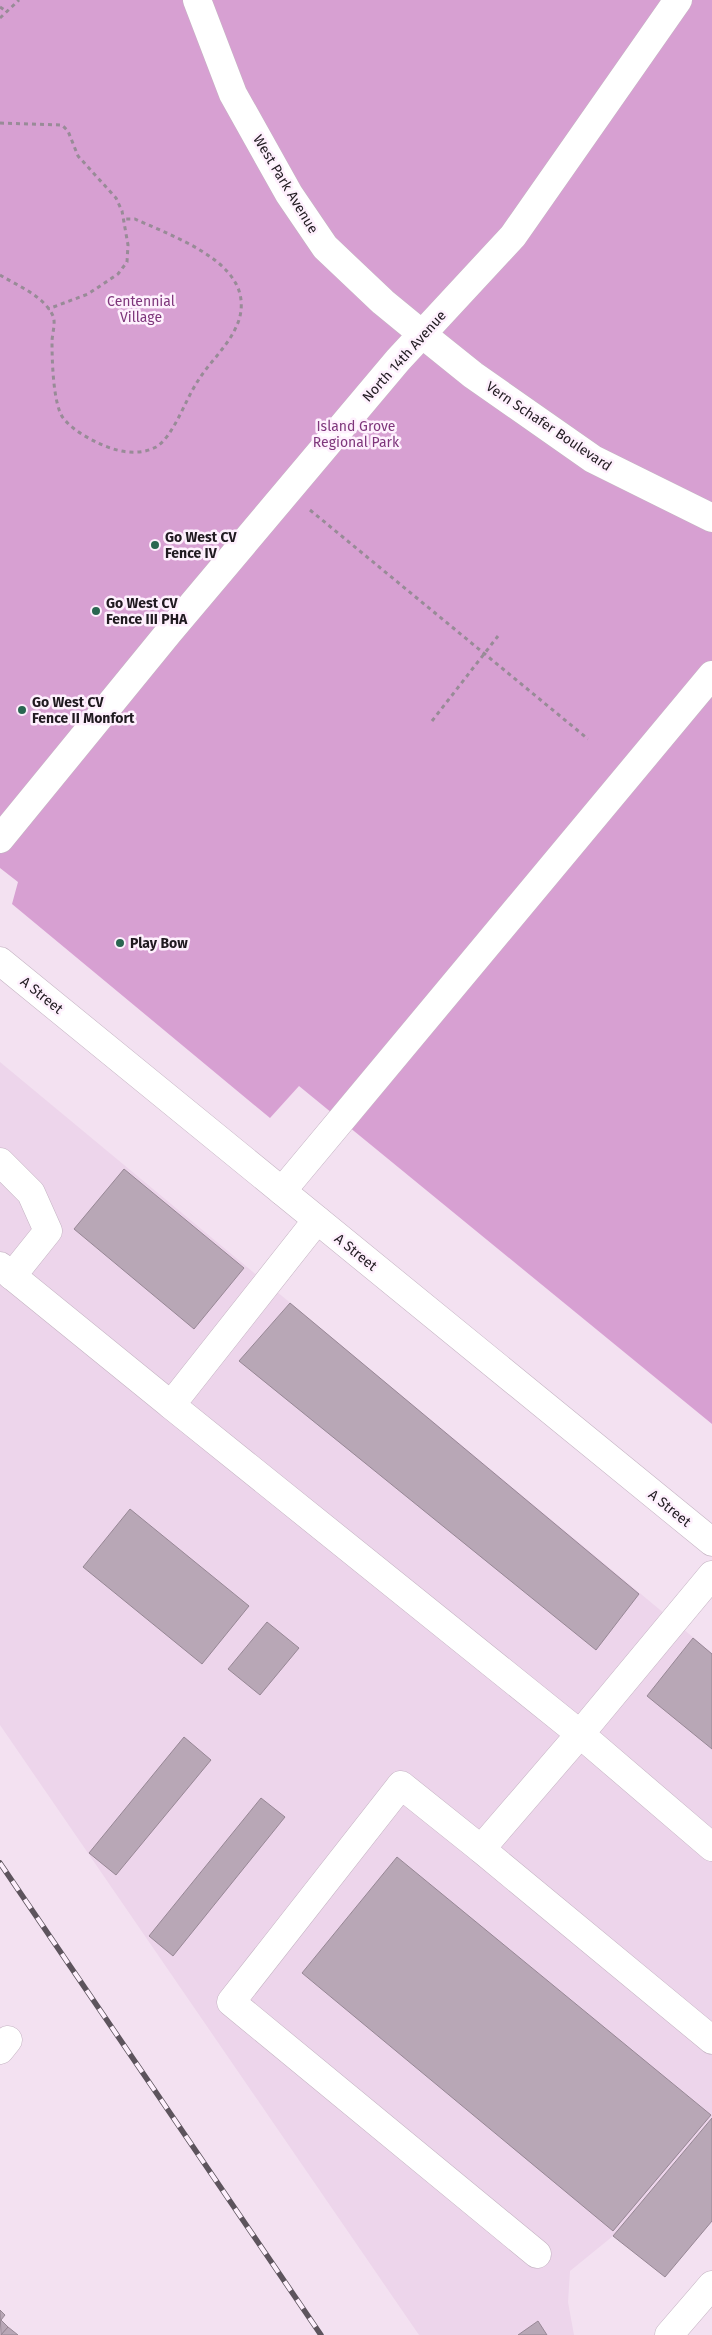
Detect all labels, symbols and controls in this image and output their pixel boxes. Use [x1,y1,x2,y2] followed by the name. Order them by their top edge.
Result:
[249,132,322,237] street label: West Park Avenue
[107,293,175,326] park label: Centennial Village
[359,307,450,406] street label: North 14th Avenue
[483,378,615,475] street label: Vern Schafer Boulevard
[313,418,400,451] park label: Island Grove Regional Park
[165,529,238,562] place label: Go West CV Fence IV
[149,539,161,551] marker: Go West CV Fence IV
[106,595,188,628] place label: Go West CV Fence III PHA
[90,605,102,617] marker: Go West CV Fence III PHA
[32,694,135,727] place label: Go West CV Fence II Monfort
[16,704,28,716] marker: Go West CV Fence II Monfort
[130,935,188,952] place label: Play Bow
[114,937,126,949] marker: Play Bow
[17,973,67,1018] street label: A Street
[331,1230,381,1275] street label: A Street
[645,1486,695,1531] street label: A Street

